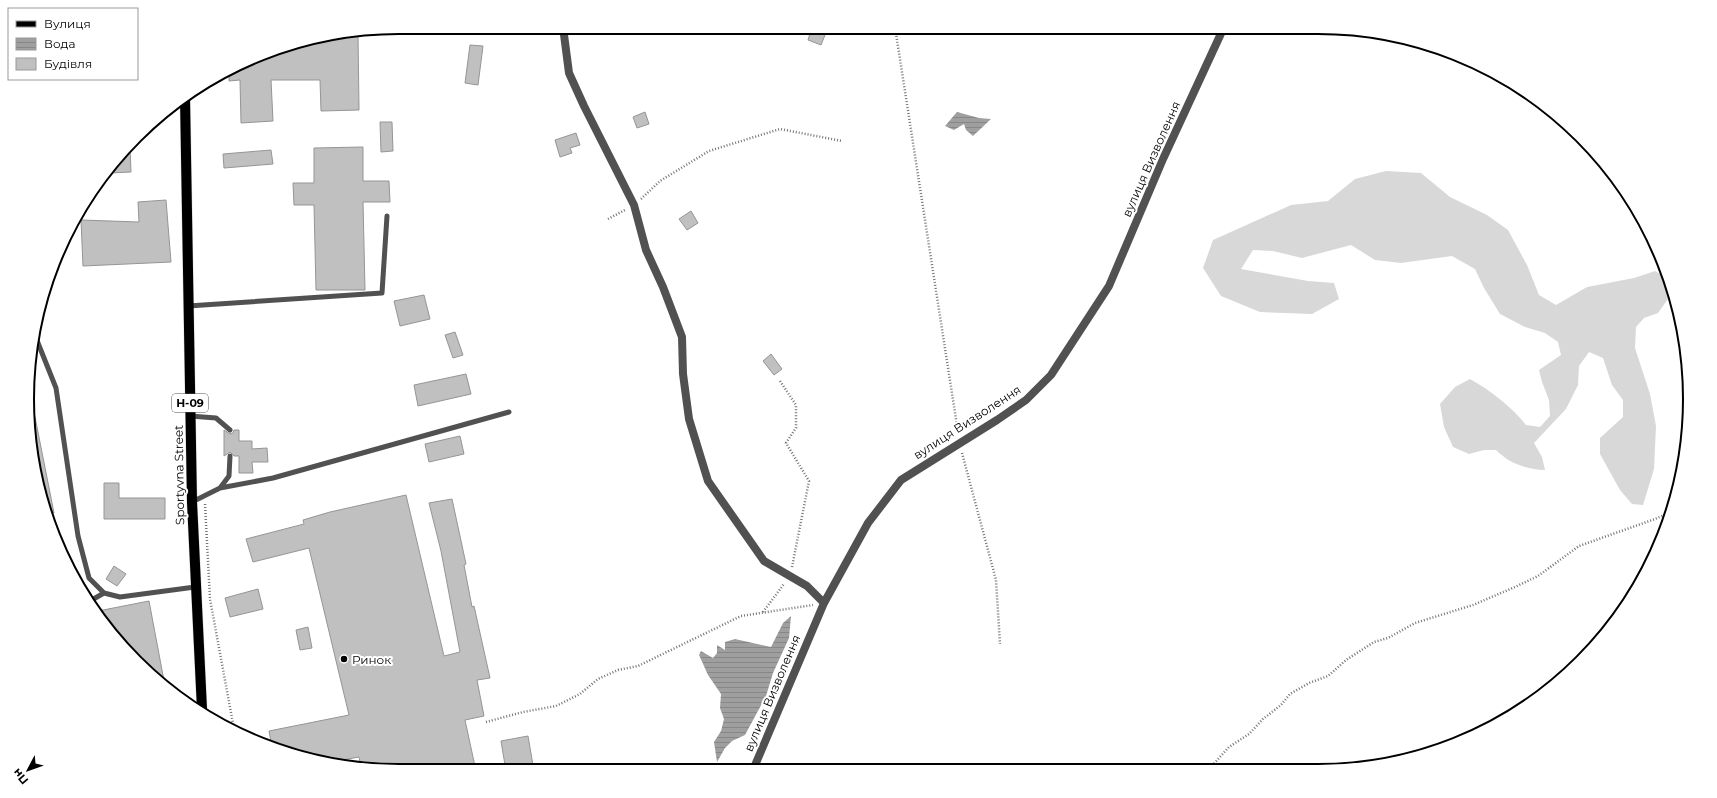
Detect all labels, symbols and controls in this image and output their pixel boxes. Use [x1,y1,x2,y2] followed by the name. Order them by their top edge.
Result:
[8,8,138,80] legend
[44,16,91,31] text: Вулиця
[44,36,75,51] text: Вода
[44,56,92,71] text: Будівля
[1119,99,1183,219] street label: вулиця Визволення
[910,382,1024,462] street label: вулиця Визволення
[172,394,208,412] road number: Н-09
[171,425,187,525] street label: Sportyvna Street
[741,632,803,754] street label: вулиця Визволення
[352,652,391,667] place label: Ринок
[339,654,349,664] marker: Ринок
[8,750,48,790] north arrow
[10,766,31,787] text: Пн

